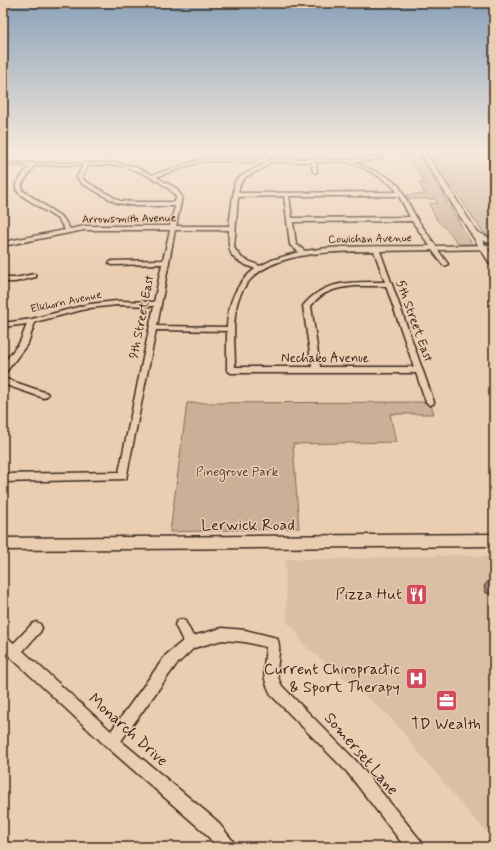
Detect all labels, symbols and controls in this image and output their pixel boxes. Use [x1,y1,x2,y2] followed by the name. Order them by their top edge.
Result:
[82,211,177,227] street label: Arrowsmith Avenue
[328,231,412,247] street label: Cowichan Avenue
[126,274,158,360] street label: 9th Street East
[391,278,437,364] street label: 5th Street East
[29,288,103,316] street label: Elkhorn Avenue
[281,350,369,367] street label: Nechako Avenue
[196,464,279,482] park label: Pinegrove Park
[201,515,295,536] street label: Lerwick Road
[404,581,430,607] restaurant icon: Pizza Hut
[335,584,402,605] place label: Pizza Hut
[264,659,400,698] place label: Current Chiropractic & Sport Therapy
[403,665,429,691] hospital icon: Current Chiropractic & Sport Therapy
[433,687,459,713] office icon: TD Wealth
[84,689,172,771] street label: Monarch Drive
[319,708,403,800] street label: Somerset Lane
[411,714,481,735] place label: TD Wealth

